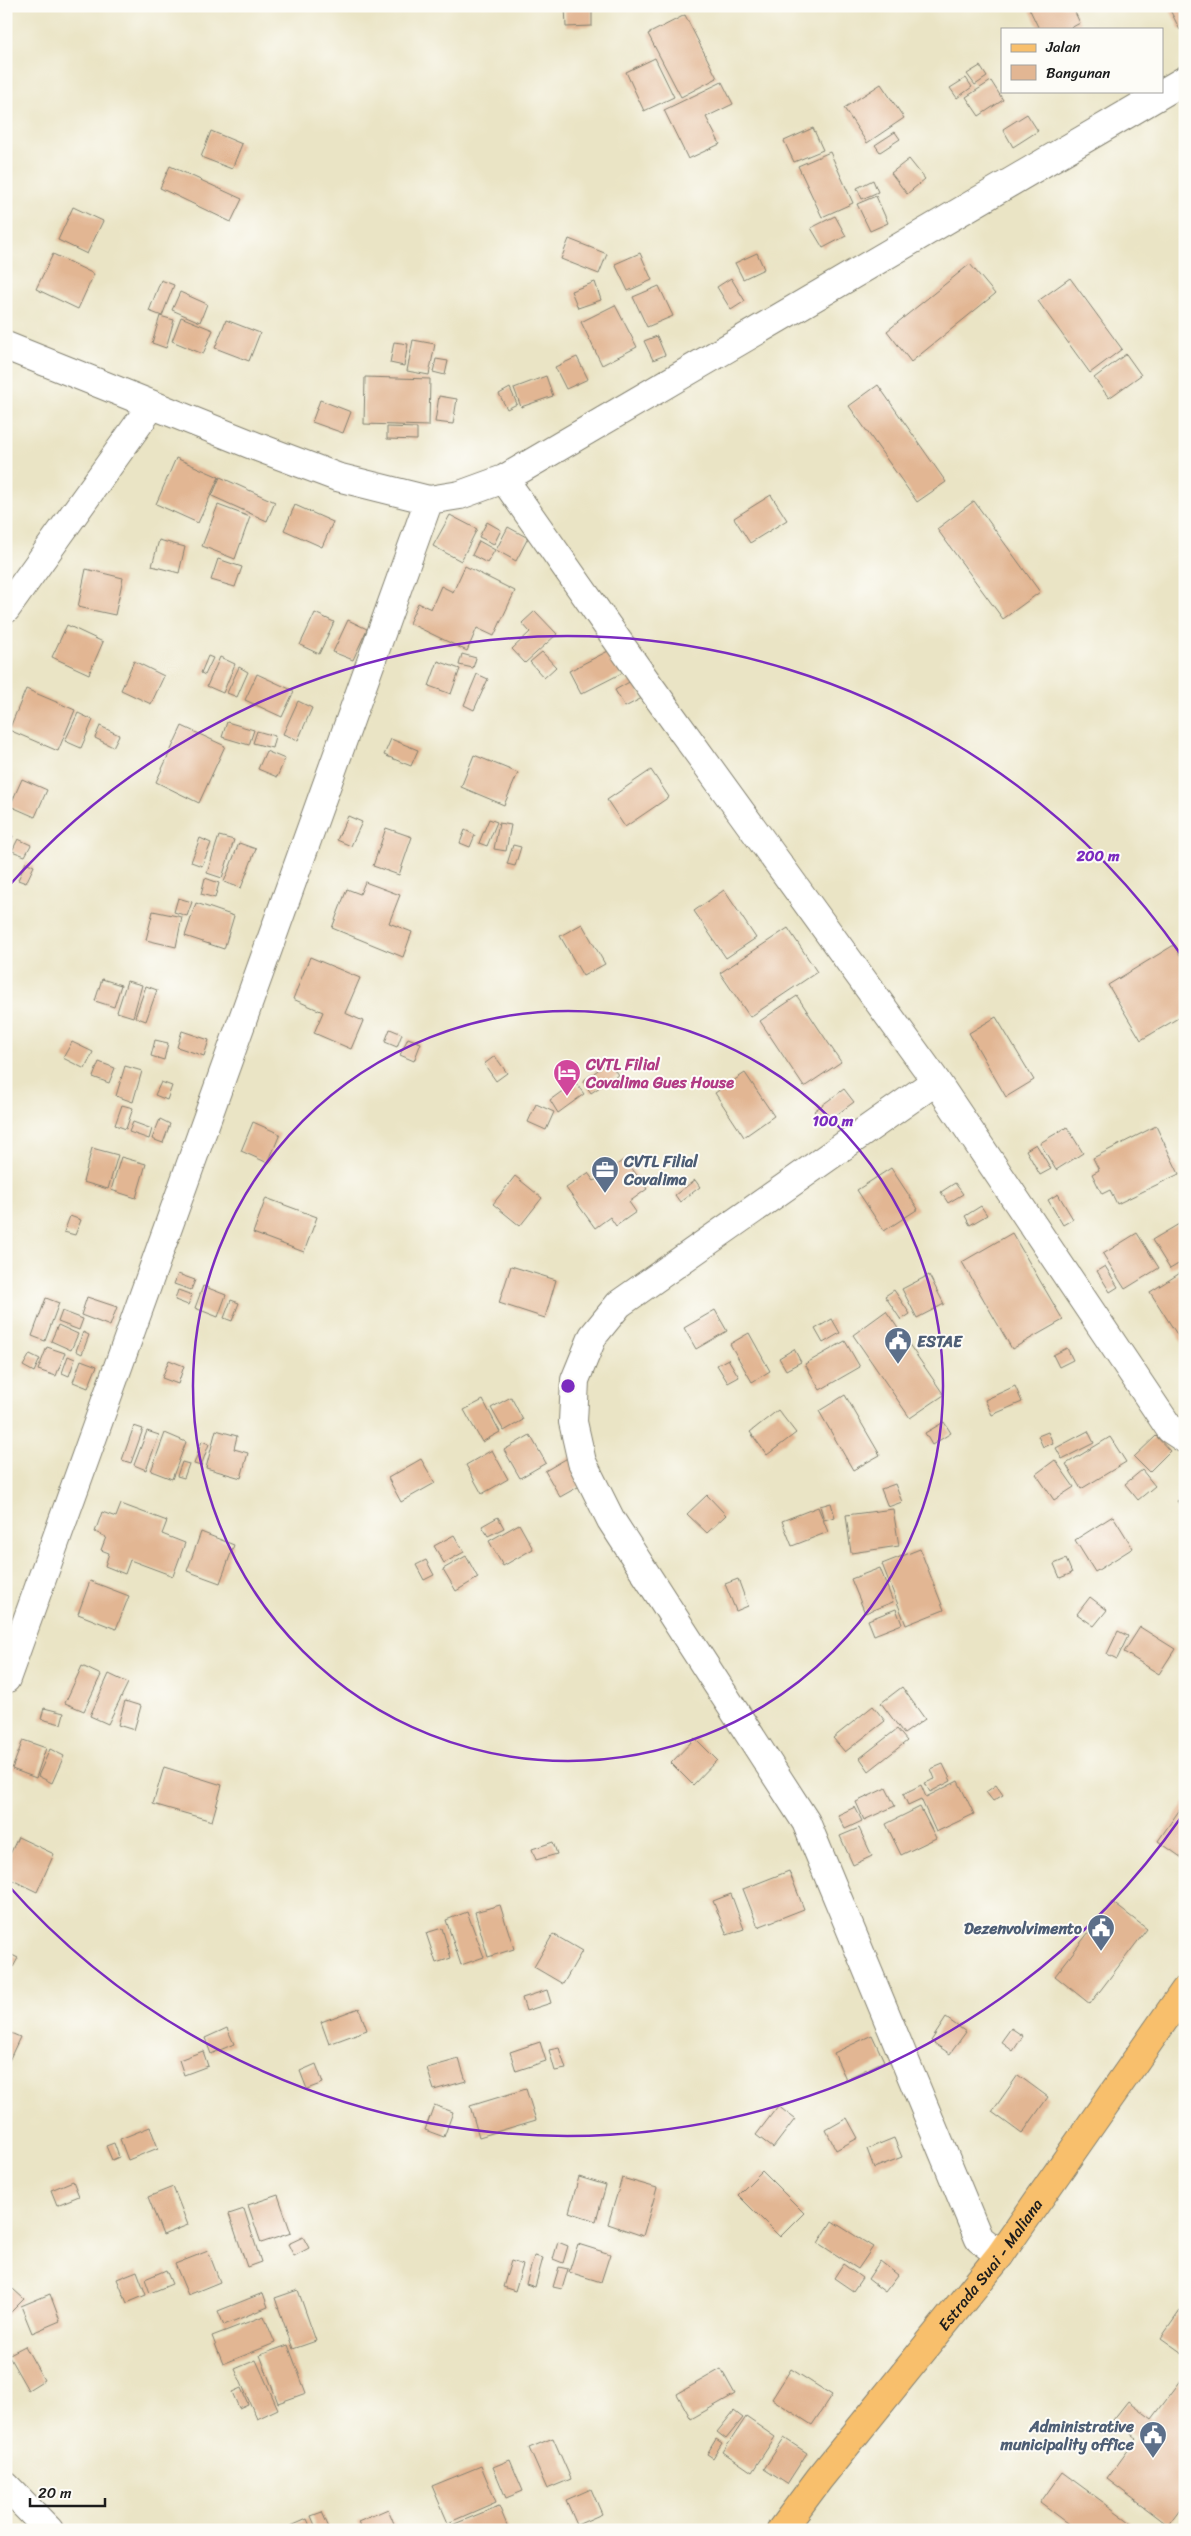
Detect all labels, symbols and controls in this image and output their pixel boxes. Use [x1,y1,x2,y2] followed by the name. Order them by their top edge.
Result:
[1001,28,1164,92] legend
[1045,34,1080,60] text: Jalan
[1046,60,1110,86] text: Bangunan
[1075,843,1120,869] text: 200 m
[585,1050,734,1097] place label: CVTL Filial Covalima Gues House
[552,1058,582,1097] hotel icon: CVTL Filial Covalima Gues House
[813,1108,854,1134] text: 100 m
[623,1147,699,1194] place label: CVTL Filial Covalima
[590,1155,620,1194] office icon: CVTL Filial Covalima
[883,1326,913,1365] public building icon: ESTAE
[917,1327,963,1356] place label: ESTAE
[559,1377,577,1395] centre of rings
[1086,1913,1116,1952] public building icon: Dezenvolvimento
[964,1914,1082,1943] place label: Dezenvolvimento
[930,2192,1050,2337] street label: Estrada Suai - Maliana
[1000,2412,1135,2459] place label: Administrative municipality office
[1138,2420,1168,2459] public building icon: Administrative municipality office
[30,2476,105,2508] scale bar
[38,2480,72,2506] text: 20 m

